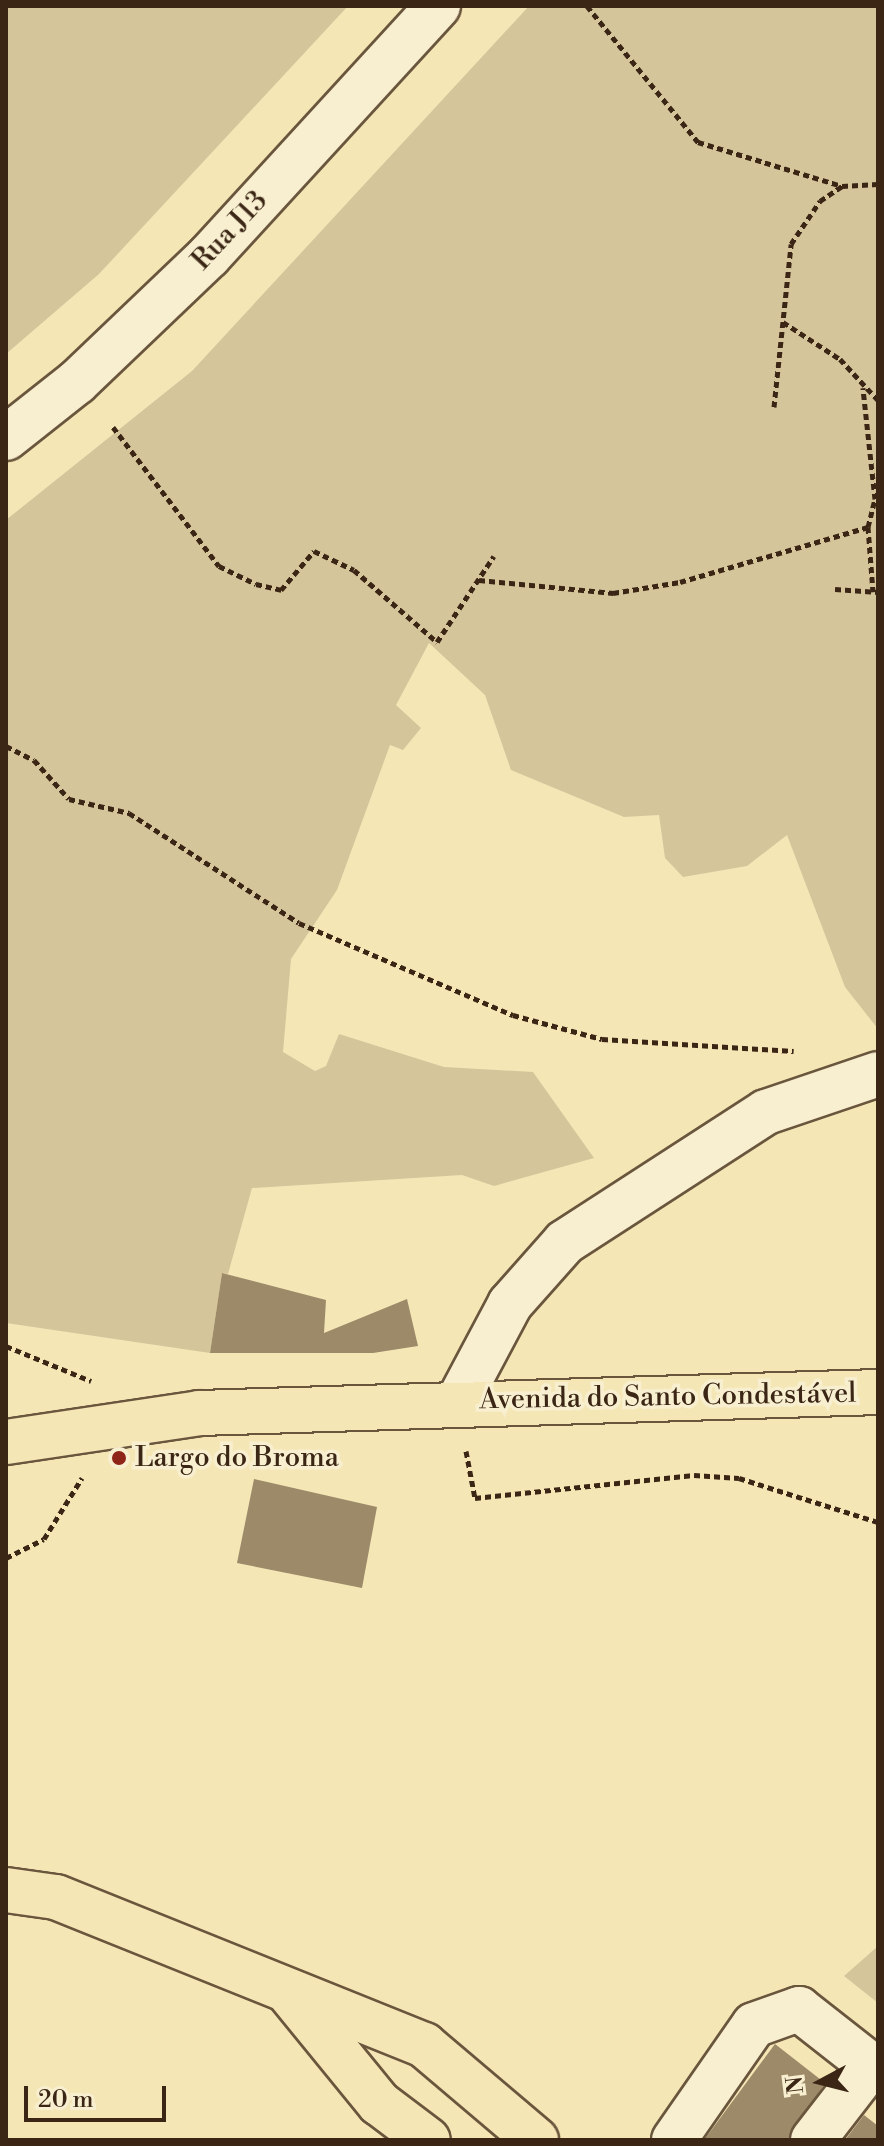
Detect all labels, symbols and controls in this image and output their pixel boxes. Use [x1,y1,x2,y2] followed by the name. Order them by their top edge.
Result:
[185,185,275,277] street label: Rua J13
[479,1377,857,1417] street label: Avenida do Santo Condestável
[135,1441,339,1475] place label: Largo do Broma
[110,1449,128,1467] marker: Largo do Broma
[780,2042,860,2122] north arrow
[28,2070,170,2120] scale bar
[781,2075,810,2095] text: N
[38,2085,94,2115] text: 20 m

